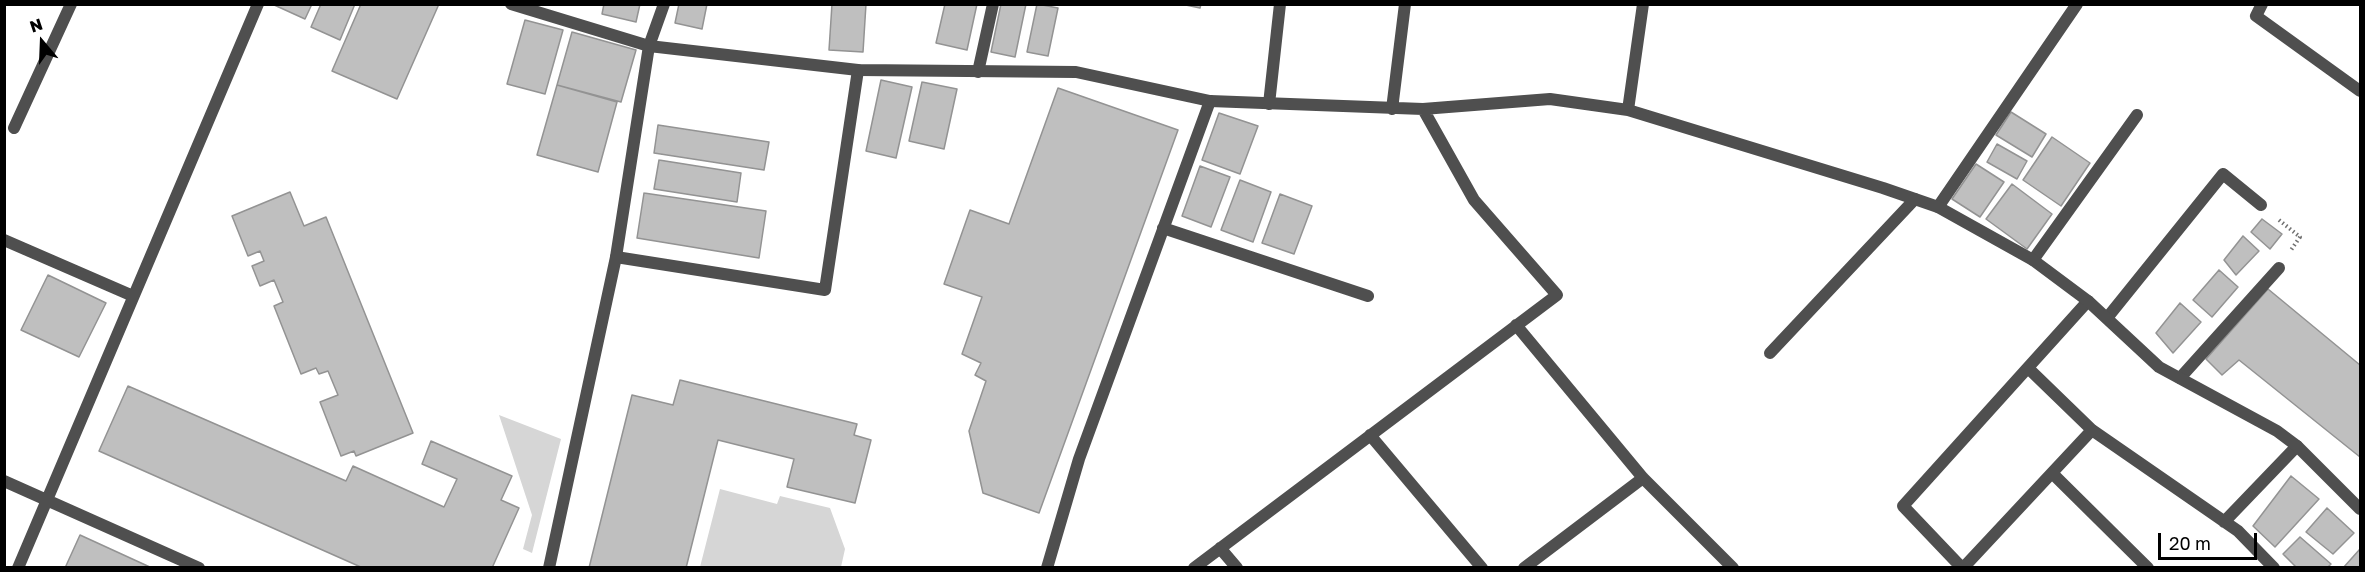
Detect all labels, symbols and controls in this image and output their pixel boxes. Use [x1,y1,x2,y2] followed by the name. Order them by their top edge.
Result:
[12,12,72,72] north arrow
[27,14,45,36] text: N
[2161,521,2260,559] scale bar
[2169,532,2211,554] text: 20 m

